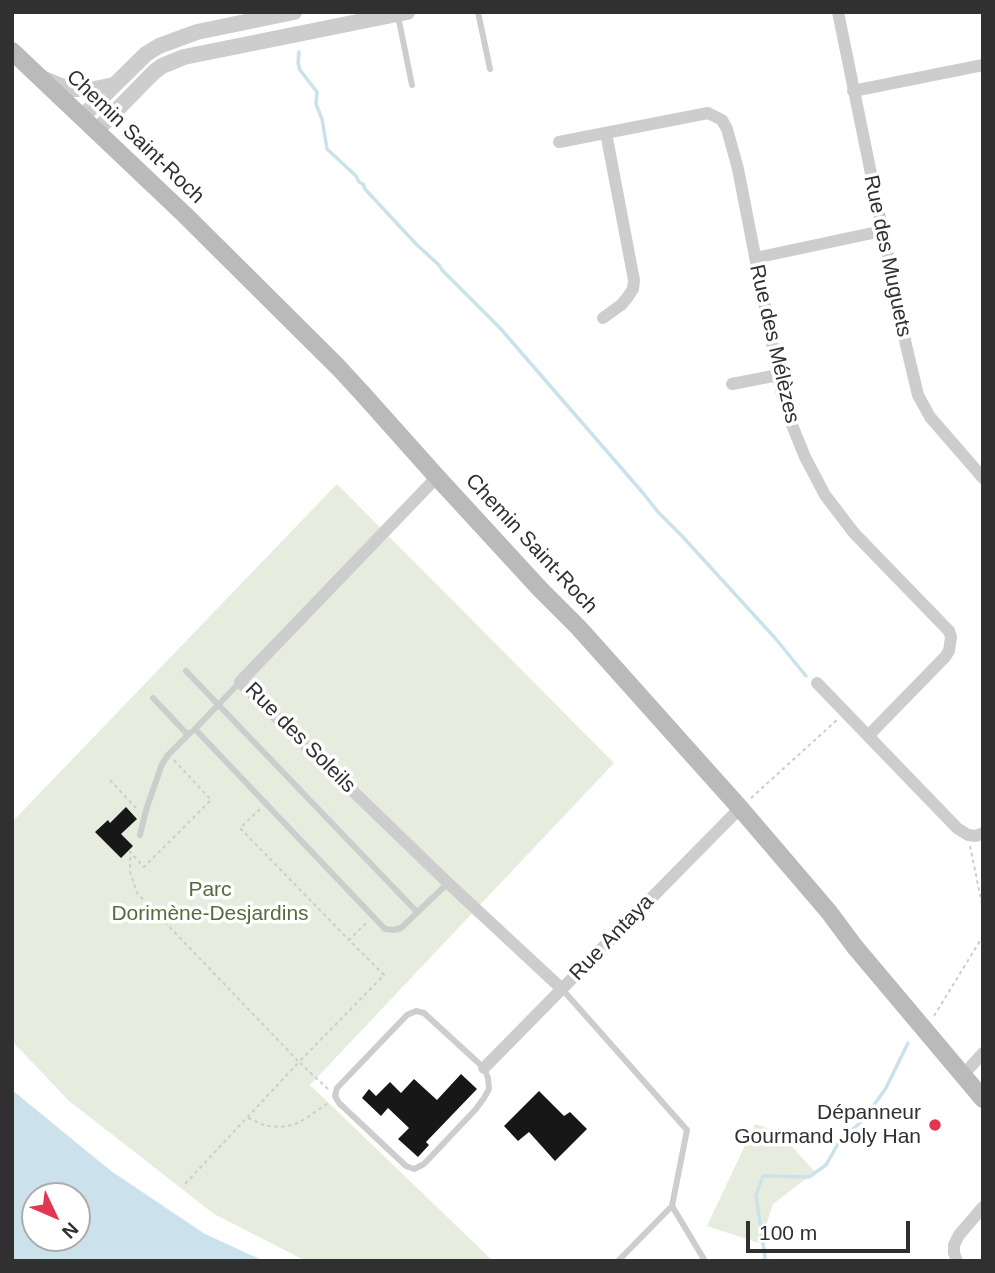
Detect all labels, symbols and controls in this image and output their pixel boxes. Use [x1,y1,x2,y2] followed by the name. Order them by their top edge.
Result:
[61,65,209,209] street label: Chemin Saint-Roch
[858,173,916,339] street label: Rue des Muguets
[743,262,805,426] street label: Rue des Mélèzes
[460,469,602,619] street label: Chemin Saint-Roch
[240,678,360,798] street label: Rue des Soleils
[111,877,309,927] park label: Parc Dorimène-Desjardins
[565,890,659,986] street label: Rue Antaya
[734,1100,921,1150] place label: Dépanneur Gourmand Joly Han
[927,1117,943,1133] marker: Dépanneur Gourmand Joly Han
[21,1182,91,1252] north arrow
[750,1206,914,1250] scale bar
[58,1218,82,1243] text: N
[759,1221,817,1244] text: 100 m

